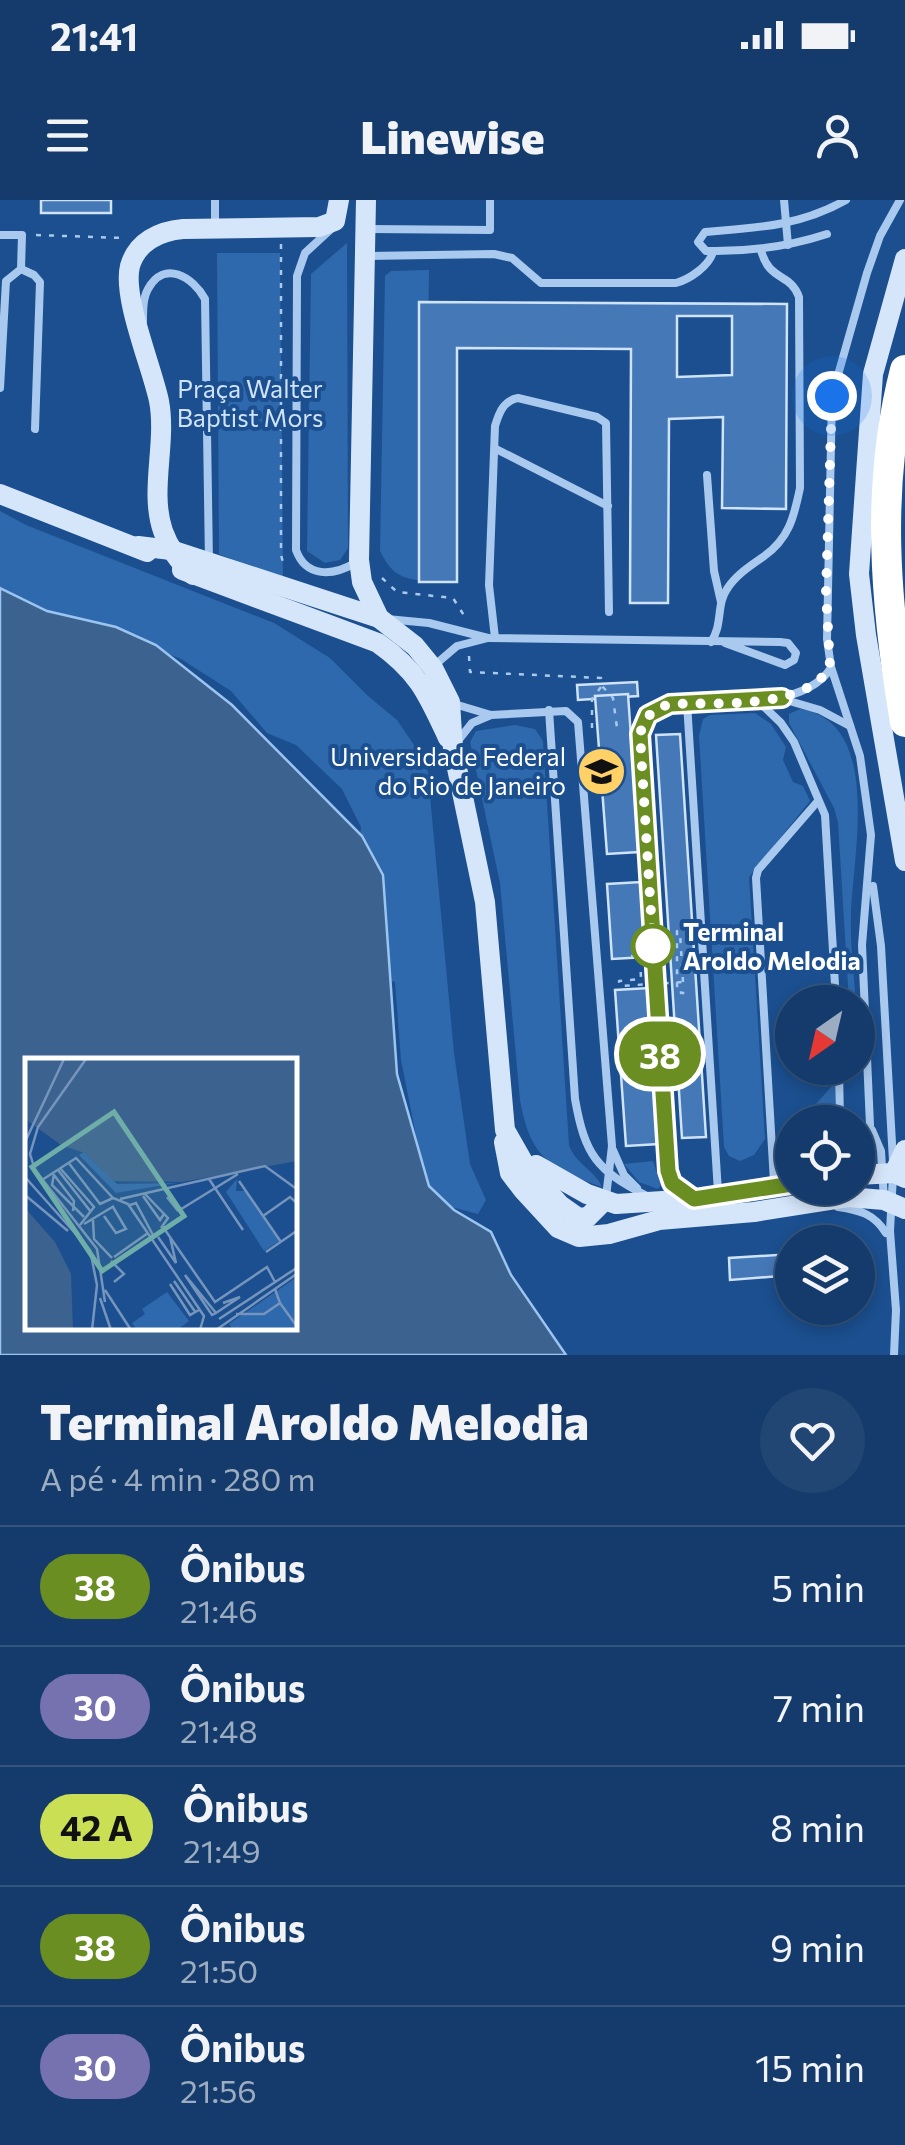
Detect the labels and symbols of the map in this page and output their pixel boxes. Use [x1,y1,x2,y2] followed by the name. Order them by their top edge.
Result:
[807,371,857,421] your location
[177,373,323,432] park label: Praça Walter Baptist Mors
[330,741,566,800] place label: Universidade Federal do Rio de Janeiro
[575,745,627,797] school or university icon: Universidade Federal do Rio de Janeiro
[683,916,861,975] place label: Terminal Aroldo Melodia
[632,925,674,967] marker: Terminal Aroldo Melodia
[775,985,875,1085] north arrow
[615,1022,705,1086] line badge: 38
[25,1058,298,1330] inset map

